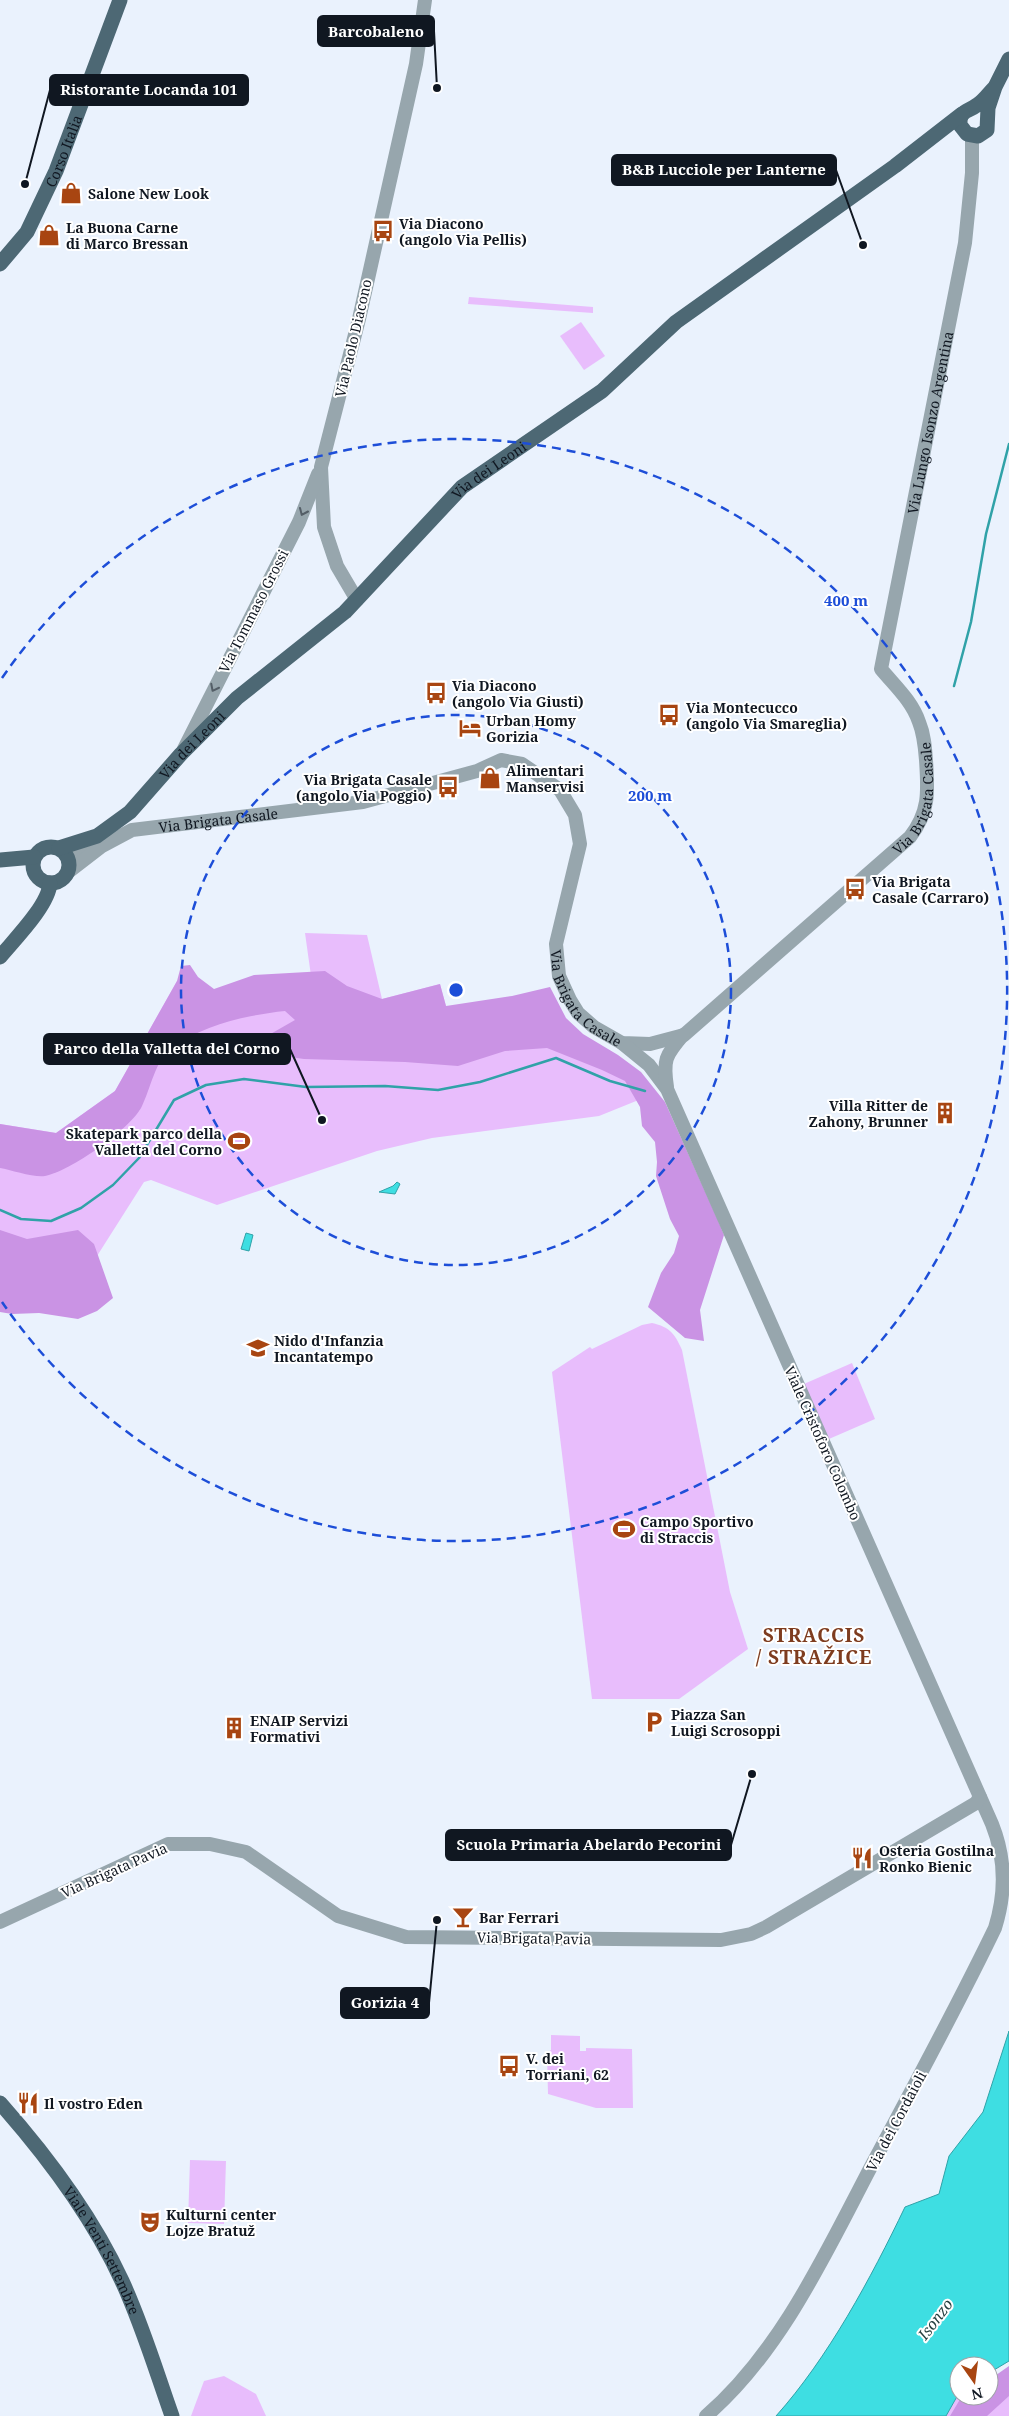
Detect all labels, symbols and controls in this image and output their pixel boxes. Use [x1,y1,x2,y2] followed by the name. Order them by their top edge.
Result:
[318,16,434,46] callout: Barcobaleno
[328,21,424,41] text: Barcobaleno
[50,75,248,105] callout: Ristorante Locanda 101
[60,79,238,99] text: Ristorante Locanda 101
[40,112,86,190] street label: Corso Italia
[612,155,836,185] callout: B&B Lucciole per Lanterne
[622,159,826,179] text: B&B Lucciole per Lanterne
[58,180,84,206] shop icon: Salone New Look
[88,184,209,203] place label: Salone New Look
[399,214,527,249] place label: Via Diacono (angolo Via Pellis)
[66,218,188,253] place label: La Buona Carne di Marco Bressan
[370,218,396,244] bus stop icon: Via Diacono (angolo Via Pellis)
[36,222,62,248] shop icon: La Buona Carne di Marco Bressan
[330,277,376,399] street label: Via Paolo Diacono
[902,329,957,515] street label: Via Lungo Isonzo Argentina
[447,436,530,502] street label: Via dei Leoni
[299,507,310,516] one-way arrow
[214,546,292,676] street label: Via Tommaso Grossi
[824,590,868,610] text: 400 m
[452,676,584,711] place label: Via Diacono (angolo Via Giusti)
[423,680,449,706] bus stop icon: Via Diacono (angolo Via Giusti)
[211,683,221,692] one-way arrow
[686,698,847,733] place label: Via Montecucco (angolo Via Smareglia)
[656,702,682,728] bus stop icon: Via Montecucco (angolo Via Smareglia)
[154,706,229,783] street label: Via dei Leoni
[486,711,577,746] place label: Urban Homy Gorizia
[457,715,483,741] hotel icon: Urban Homy Gorizia
[888,741,937,858] street label: Via Brigata Casale
[506,761,584,796] place label: Alimentari Manservisi
[477,765,503,791] shop icon: Alimentari Manservisi
[296,770,432,805] place label: Via Brigata Casale (angolo Via Poggio)
[435,774,461,800] bus stop icon: Via Brigata Casale (angolo Via Poggio)
[628,785,672,805] text: 200 m
[157,803,279,836] street label: Via Brigata Casale
[872,872,989,907] place label: Via Brigata Casale (Carraro)
[842,876,868,902] bus stop icon: Via Brigata Casale (Carraro)
[547,949,625,1051] street label: Via Brigata Casale
[447,981,465,999] centre of rings
[44,1034,290,1064] callout: Parco della Valletta del Corno
[54,1038,280,1058] text: Parco della Valletta del Corno
[809,1096,929,1131] place label: Villa Ritter de Zahony, Brunner
[932,1100,958,1126] building icon: Villa Ritter de Zahony, Brunner
[66,1124,222,1159] place label: Skatepark parco della Valletta del Corno
[226,1128,252,1154] sports icon: Skatepark parco della Valletta del Corno
[274,1331,384,1366] place label: Nido d'Infanzia Incantatempo
[245,1335,271,1361] school or university icon: Nido d'Infanzia Incantatempo
[780,1363,866,1523] street label: Viale Cristoforo Colombo
[640,1512,754,1547] place label: Campo Sportivo di Straccis
[611,1516,637,1542] sports icon: Campo Sportivo di Straccis
[756,1622,872,1670] district label: STRACCIS / STRAŽICE
[671,1705,781,1740] place label: Piazza San Luigi Scrosoppi
[641,1709,667,1735] parking icon: Piazza San Luigi Scrosoppi
[250,1711,348,1746] place label: ENAIP Servizi Formativi
[221,1715,247,1741] building icon: ENAIP Servizi Formativi
[446,1830,731,1860] callout: Scuola Primaria Abelardo Pecorini
[457,1834,722,1854] text: Scuola Primaria Abelardo Pecorini
[58,1838,170,1902] street label: Via Brigata Pavia
[879,1841,994,1876] place label: Osteria Gostilna Ronko Bienic
[849,1845,875,1871] restaurant icon: Osteria Gostilna Ronko Bienic
[450,1904,476,1930] bar icon: Bar Ferrari
[479,1908,559,1927] place label: Bar Ferrari
[477,1928,591,1948] street label: Via Brigata Pavia
[341,1988,429,2018] callout: Gorizia 4
[351,1992,420,2012] text: Gorizia 4
[526,2049,609,2084] place label: V. dei Torriani, 62
[496,2053,522,2079] bus stop icon: V. dei Torriani, 62
[862,2067,931,2174] street label: Via dei Cordaioli
[15,2090,41,2116] restaurant icon: Il vostro Eden
[44,2094,143,2113] place label: Il vostro Eden
[60,2182,145,2317] street label: Viale Venti Settembre
[166,2205,277,2240] place label: Kulturni center Lojze Bratuž
[137,2209,163,2235] theatre icon: Kulturni center Lojze Bratuž
[912,2294,957,2344] water label: Isonzo
[949,2356,999,2406] north arrow
[970,2384,985,2405] text: N

